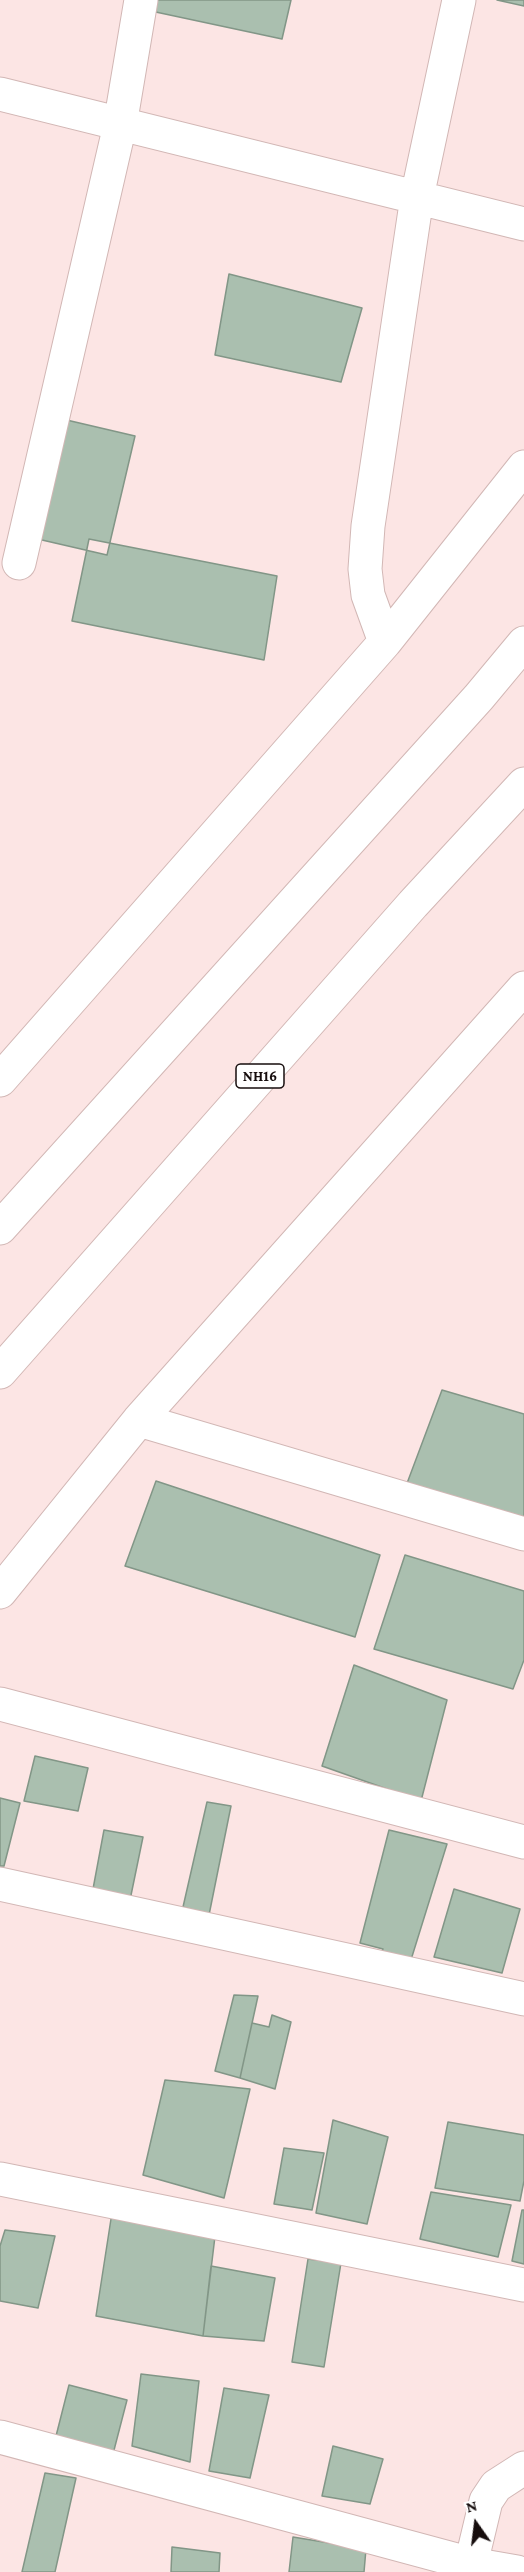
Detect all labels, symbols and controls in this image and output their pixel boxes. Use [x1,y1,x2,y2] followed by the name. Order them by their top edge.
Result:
[236,1064,284,1088] road number: NH16
[446,2494,506,2554] north arrow
[464,2496,479,2516] text: N

